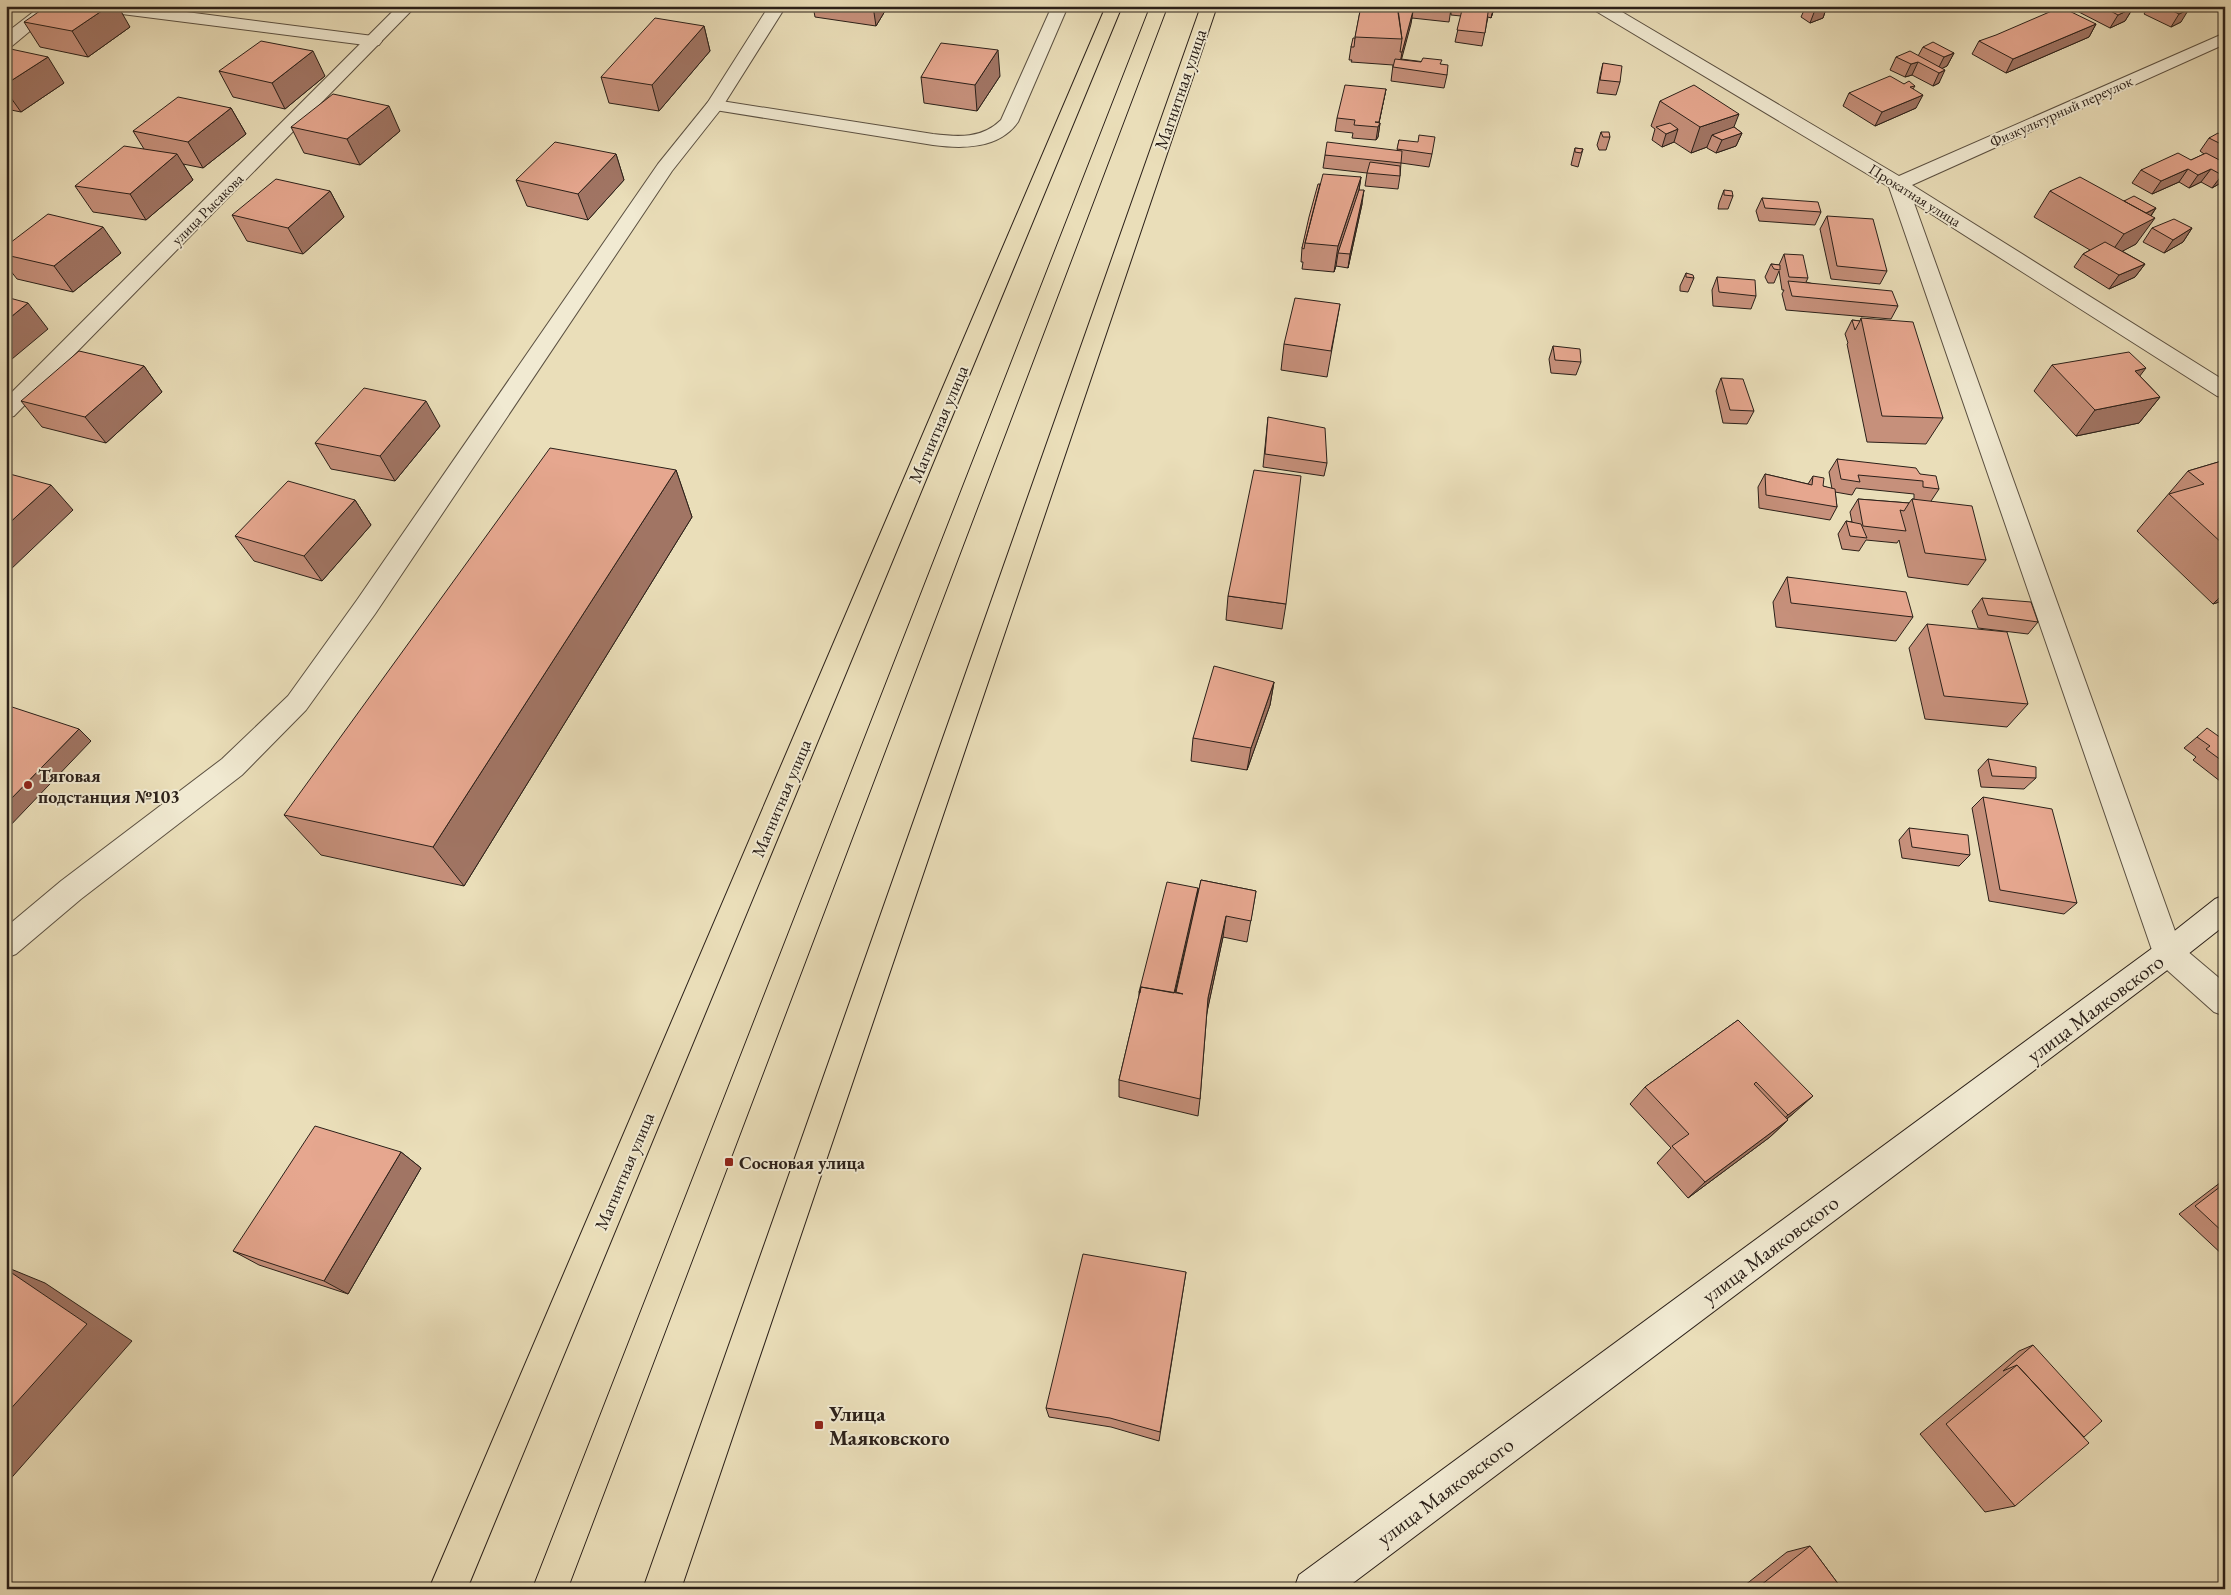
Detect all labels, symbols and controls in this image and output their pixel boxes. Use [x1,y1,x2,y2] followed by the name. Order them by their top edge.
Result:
[1149,25,1212,152] street label: Магнитная улица
[1987,71,2135,151] street label: Физкультурный переулок
[1865,159,1965,231] street label: Прокатная улица
[167,169,247,249] street label: улица Рысакова
[903,361,974,486] street label: Магнитная улица
[746,735,817,860] street label: Магнитная улица
[38,764,180,808] place label: Тяговая подстанция №103
[22,779,34,791] marker: Тяговая подстанция №103
[2021,948,2169,1068] street label: улица Маяковского
[589,1108,660,1233] street label: Магнитная улица
[739,1151,865,1174] place label: Сосновая улица
[723,1156,735,1168] marker: Сосновая улица
[1696,1189,1844,1309] street label: улица Маяковского
[828,1400,950,1451] place label: Улица Маяковского
[813,1419,825,1431] marker: Улица Маяковского
[1371,1431,1519,1551] street label: улица Маяковского

